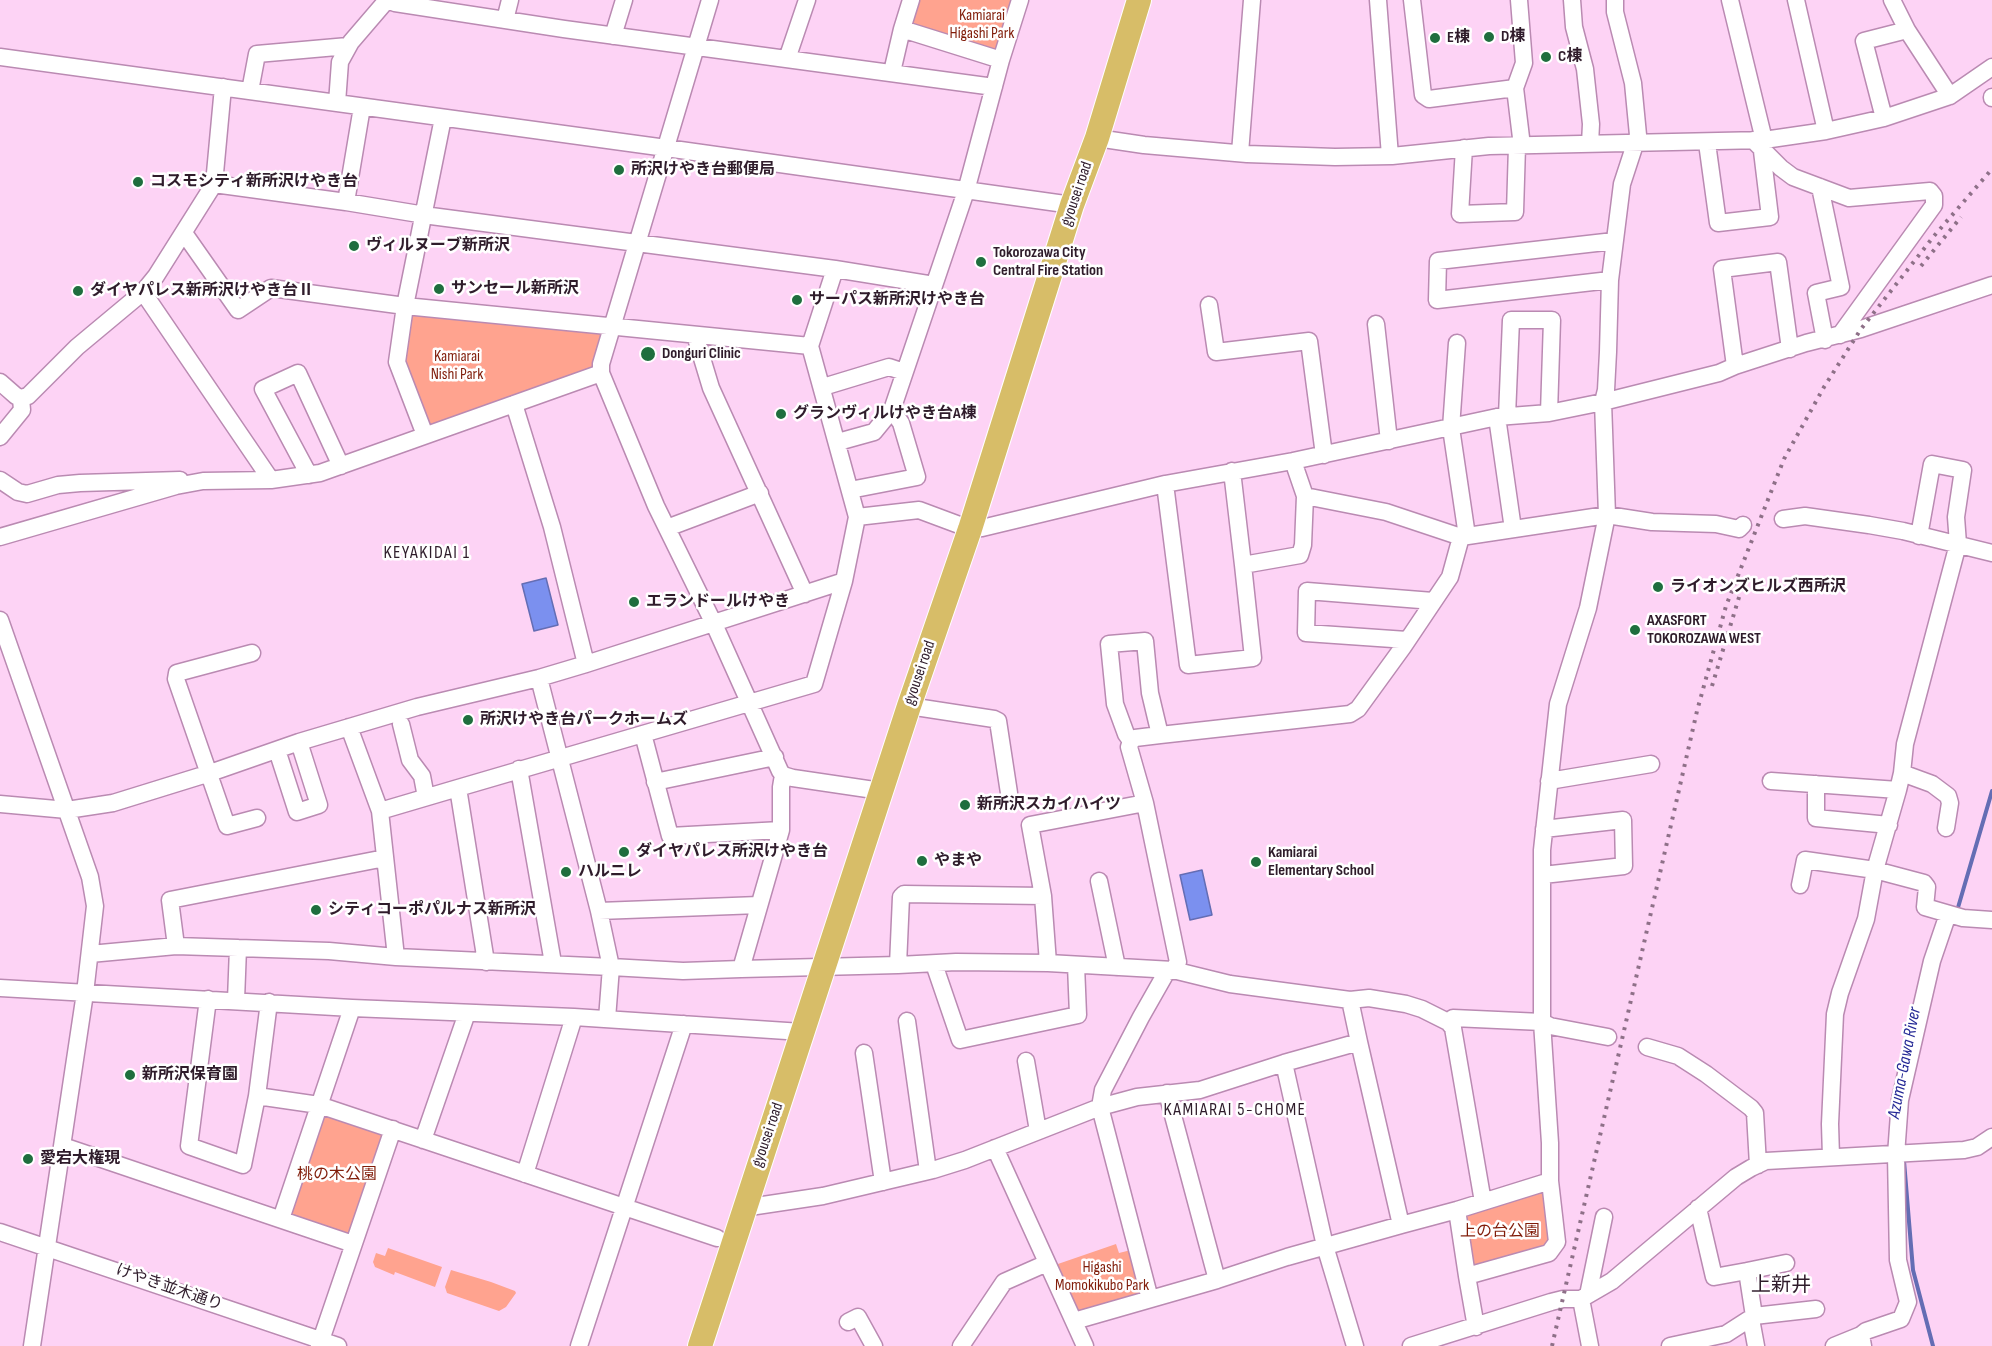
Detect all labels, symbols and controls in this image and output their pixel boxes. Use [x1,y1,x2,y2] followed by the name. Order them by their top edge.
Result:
[950,6,1014,44] park label: Kamiarai Higashi Park
[1501,27,1525,47] place label: D棟
[1447,28,1470,48] place label: E棟
[1482,30,1496,44] marker: D棟
[1428,31,1442,45] marker: E棟
[1558,47,1582,67] place label: C棟
[1539,50,1553,64] marker: C棟
[1057,159,1097,229] street label: gyousei road
[631,160,775,180] place label: 所沢けやき台郵便局
[612,163,626,177] marker: 所沢けやき台郵便局
[150,172,358,192] place label: コスモシティ新所沢けやき台
[131,175,145,189] marker: コスモシティ新所沢けやき台
[366,236,510,256] place label: ヴィルヌーブ新所沢
[347,239,361,253] marker: ヴィルヌーブ新所沢
[993,243,1103,281] place label: Tokorozawa City Central Fire Station
[974,255,988,269] marker: Tokorozawa City Central Fire Station
[451,279,579,299] place label: サンセール新所沢
[90,281,314,301] place label: ダイヤパレス新所沢けやき台Ⅱ
[432,282,446,296] marker: サンセール新所沢
[71,284,85,298] marker: ダイヤパレス新所沢けやき台Ⅱ
[809,290,985,310] place label: サーパス新所沢けやき台
[790,293,804,307] marker: サーパス新所沢けやき台
[662,344,741,364] place label: Donguri Clinic
[639,345,657,363] marker: Donguri Clinic
[431,347,483,385] park label: Kamiarai Nishi Park
[793,404,977,424] place label: グランヴィルけやき台A棟
[774,407,788,421] marker: グランヴィルけやき台A棟
[383,542,471,564] district label: KEYAKIDAI 1
[1670,577,1846,597] place label: ライオンズヒルズ西所沢
[1651,580,1665,594] marker: ライオンズヒルズ西所沢
[646,592,790,612] place label: エランドールけやき
[627,595,641,609] marker: エランドールけやき
[1647,611,1761,649] place label: AXASFORT TOKOROZAWA WEST
[1628,623,1642,637] marker: AXASFORT TOKOROZAWA WEST
[900,638,940,708] street label: gyousei road
[480,710,688,730] place label: 所沢けやき台パークホームズ
[461,713,475,727] marker: 所沢けやき台パークホームズ
[977,795,1121,815] place label: 新所沢スカイハイツ
[958,798,972,812] marker: 新所沢スカイハイツ
[636,842,828,862] place label: ダイヤパレス所沢けやき台
[1268,843,1374,881] place label: Kamiarai Elementary School
[617,845,631,859] marker: ダイヤパレス所沢けやき台
[934,851,982,871] place label: やまや
[915,854,929,868] marker: やまや
[1249,855,1263,869] marker: Kamiarai Elementary School
[578,862,642,882] place label: ハルニレ
[559,865,573,879] marker: ハルニレ
[328,900,536,920] place label: シティコーポパルナス新所沢
[309,903,323,917] marker: シティコーポパルナス新所沢
[1884,1006,1926,1120] water label: Azuma-Gawa River
[142,1065,238,1085] place label: 新所沢保育園
[123,1068,137,1082] marker: 新所沢保育園
[1164,1099,1306,1121] district label: KAMIARAI 5-CHOME
[748,1100,788,1170] street label: gyousei road
[40,1149,120,1169] place label: 愛宕大権現
[21,1152,35,1166] marker: 愛宕大権現
[297,1165,377,1185] park label: 桃の木公園
[1460,1222,1540,1242] park label: 上の台公園
[1055,1258,1149,1296] park label: Higashi Momokikubo Park
[113,1261,225,1315] street label: けやき並木通り
[1751,1274,1811,1298] district label: 上新井

